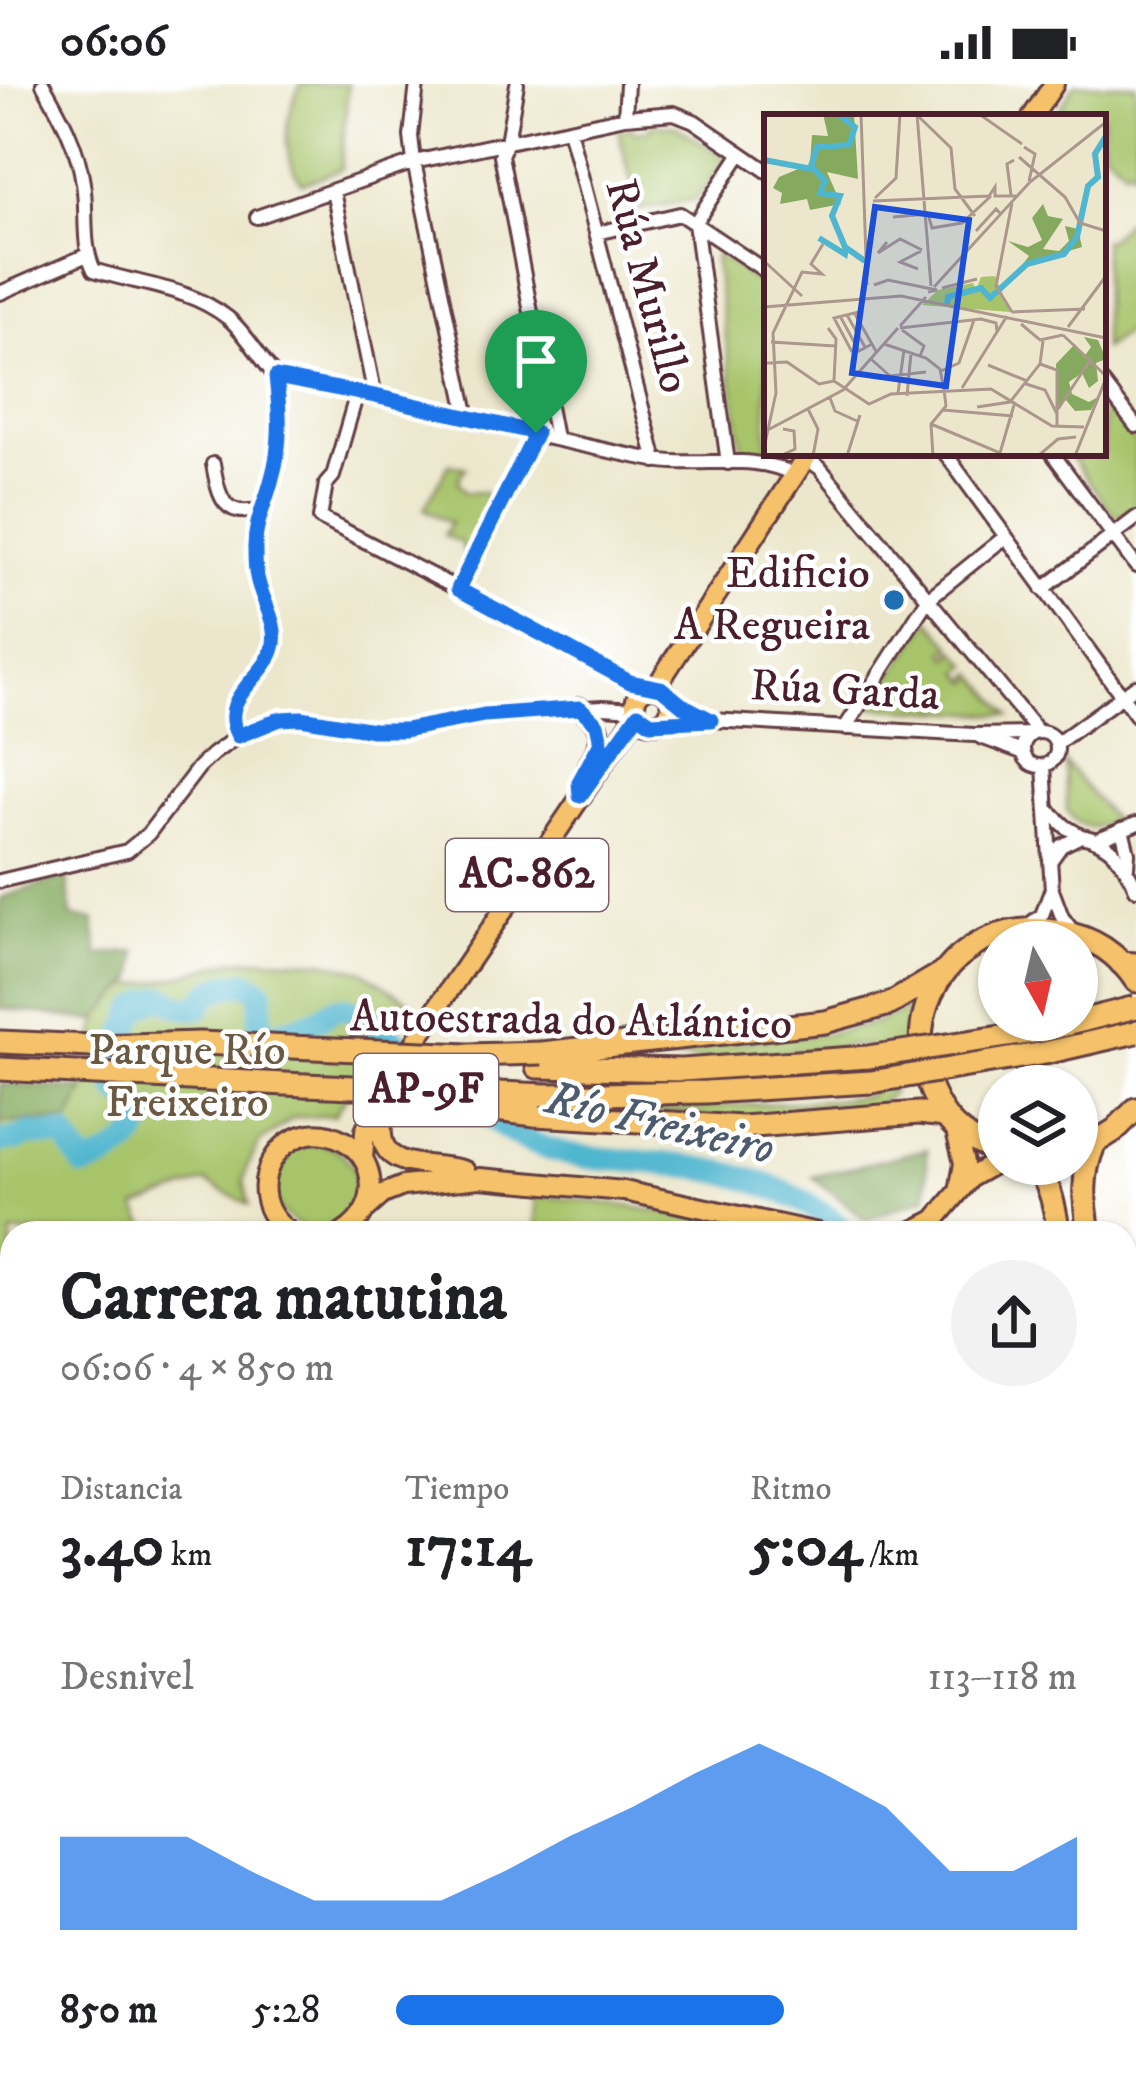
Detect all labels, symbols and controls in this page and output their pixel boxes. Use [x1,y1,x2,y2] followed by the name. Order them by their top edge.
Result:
[60,14,167,70] text: 06:06
[764,114,1106,456] inset map
[592,173,702,399] street label: Rúa Murillo
[485,310,587,433] pin
[503,328,569,394] icon: arrive
[674,546,870,654] place label: Edificio A Regueira
[881,587,907,613] marker: Edificio A Regueira
[749,658,941,724] street label: Rúa Garda
[446,839,608,911] road number: AC-862
[978,921,1098,1041] north arrow
[978,921,1098,1185] map controls
[350,989,792,1053] street label: Autoestrada do Atlántico
[88,1023,286,1131] park label: Parque Río Freixeiro
[354,1054,498,1126] road number: AP-9F
[978,1065,1098,1185] button: layers
[538,1068,780,1179] water label: Río Freixeiro
[60,1258,506,1340] text: Carrera matutina
[951,1260,1077,1386] button: share
[60,1344,334,1393] text: 06:06 · 4 × 850 m
[60,1469,183,1510] text: Distancia
[405,1469,509,1510] text: Tiempo
[750,1469,832,1510] text: Ritmo
[60,1510,164,1585] text: 3.40
[405,1510,531,1585] text: 17:14
[750,1510,862,1585] text: 5:04
[164,1535,212,1576] text: km
[862,1535,919,1576] text: /km
[60,1653,194,1702] text: Desnivel
[927,1653,1077,1702] text: 113–118 m
[60,1986,158,2035] text: 850 m
[252,1986,320,2035] text: 5:28

